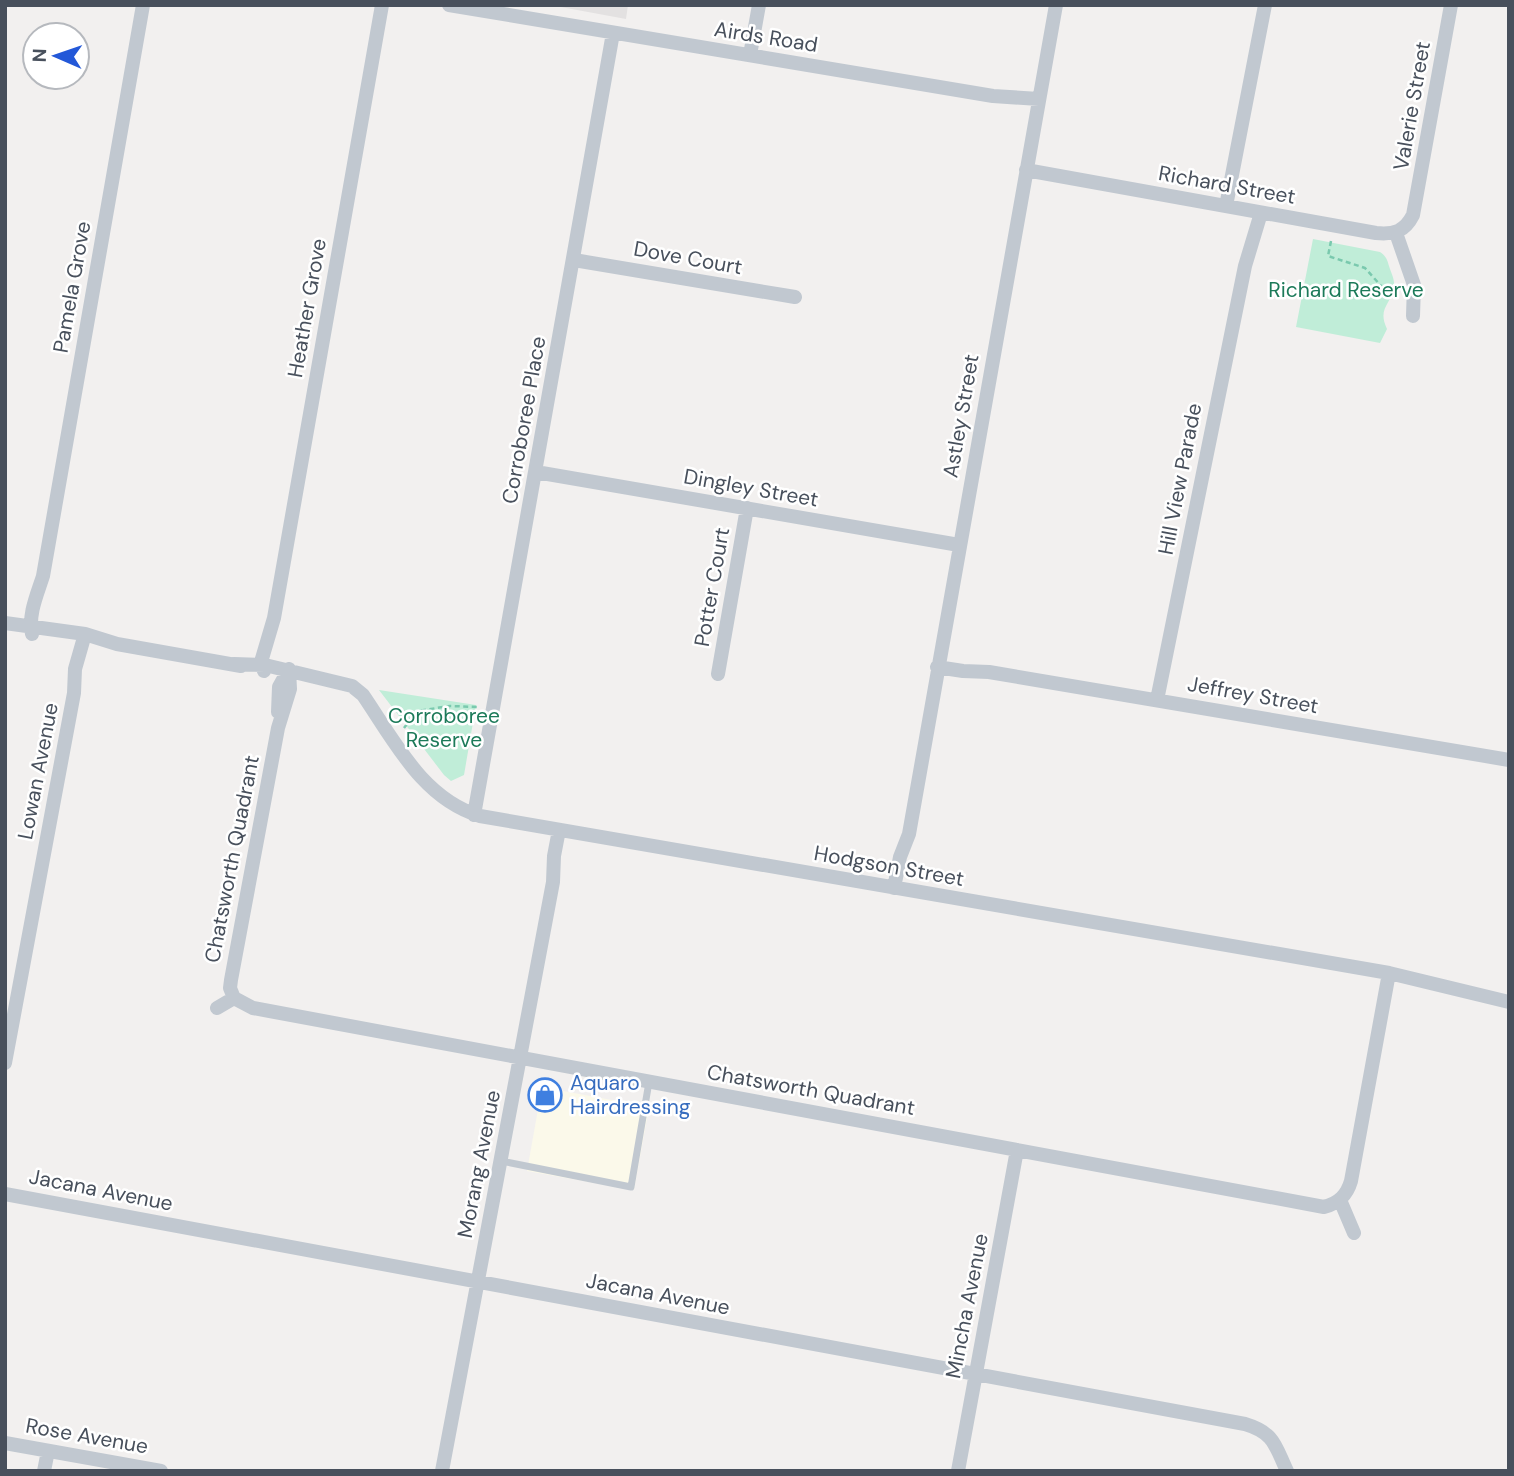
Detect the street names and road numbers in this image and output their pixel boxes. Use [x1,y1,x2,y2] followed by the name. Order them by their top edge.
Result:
[712,15,820,59] street label: Airds Road
[1387,39,1437,173] street label: Valerie Street
[1156,159,1298,211] street label: Richard Street
[47,219,97,355] street label: Pamela Grove
[631,235,745,281] street label: Dove Court
[281,236,333,380] street label: Heather Grove
[495,334,553,506] street label: Corroboree Place
[936,352,986,480] street label: Astley Street
[1152,401,1208,557] street label: Hill View Parade
[681,462,821,514] street label: Dingley Street
[688,525,736,649] street label: Potter Court
[1185,670,1321,720] street label: Jeffrey Street
[11,700,65,842] street label: Lowan Avenue
[198,753,266,965] street label: Chatsworth Quadrant
[812,839,966,893] street label: Hodgson Street
[705,1058,917,1122] street label: Chatsworth Quadrant
[451,1088,507,1240] street label: Morang Avenue
[27,1162,175,1218] street label: Jacana Avenue
[939,1231,995,1381] street label: Mincha Avenue
[584,1266,732,1322] street label: Jacana Avenue
[24,1411,150,1461] street label: Rose Avenue

